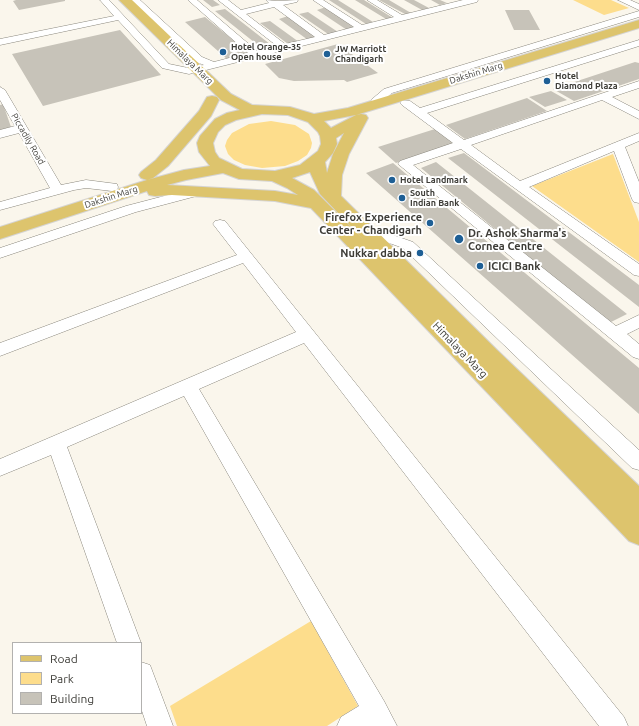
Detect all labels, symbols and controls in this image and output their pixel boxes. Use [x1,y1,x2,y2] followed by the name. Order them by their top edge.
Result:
[165,37,215,87] street label: Himalaya Marg
[231,42,301,63] place label: Hotel Orange-35 Open house
[335,44,386,65] place label: JW Marriott Chandigarh
[218,47,228,57] marker: Hotel Orange-35 Open house
[322,49,332,59] marker: JW Marriott Chandigarh
[448,60,504,86] street label: Dakshin Marg
[555,71,618,92] place label: Hotel Diamond Plaza
[542,76,552,86] marker: Hotel Diamond Plaza
[9,111,47,167] street label: Piccadily Road
[387,175,397,185] marker: Hotel Landmark
[400,175,468,185] place label: Hotel Landmark
[83,183,139,211] street label: Dakshin Marg
[410,188,459,209] place label: South Indian Bank
[397,193,407,203] marker: South Indian Bank
[319,210,422,236] place label: Firefox Experience Center - Chandigarh
[425,218,435,228] marker: Firefox Experience Center - Chandigarh
[468,226,566,252] place label: Dr. Ashok Sharma's Cornea Centre
[453,233,465,245] marker: Dr. Ashok Sharma's Cornea Centre
[340,246,412,260] place label: Nukkar dabba
[415,248,425,258] marker: Nukkar dabba
[488,259,540,273] place label: ICICI Bank
[475,261,485,271] marker: ICICI Bank
[430,319,490,381] street label: Himalaya Marg
[12,642,142,714] legend
[50,652,78,665] text: Road
[50,672,74,685] text: Park
[50,692,94,705] text: Building

